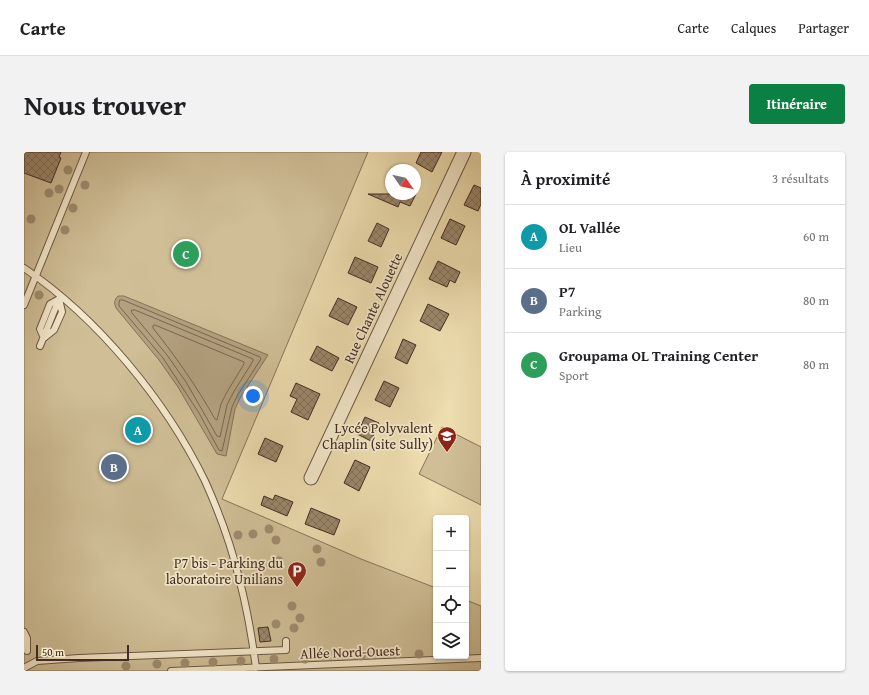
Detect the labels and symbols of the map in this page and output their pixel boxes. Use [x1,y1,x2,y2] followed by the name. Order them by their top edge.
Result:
[385,164,421,200] north arrow
[173,239,199,269] pin: C
[339,249,408,367] street label: Rue Chante Alouette
[243,386,263,406] your location
[125,415,151,445] pin: A
[322,418,433,454] place label: Lycée Polyvalent Chaplin (site Sully)
[436,425,458,453] school or university icon: Lycée Polyvalent Chaplin (site Sully)
[101,452,127,482] pin: B
[166,553,283,589] place label: P7 bis - Parking du laboratoire Unilians
[286,560,308,588] parking icon: P7 bis - Parking du laboratoire Unilians
[300,640,400,664] street label: Allée Nord-Ouest
[36,643,129,662] scale bar

